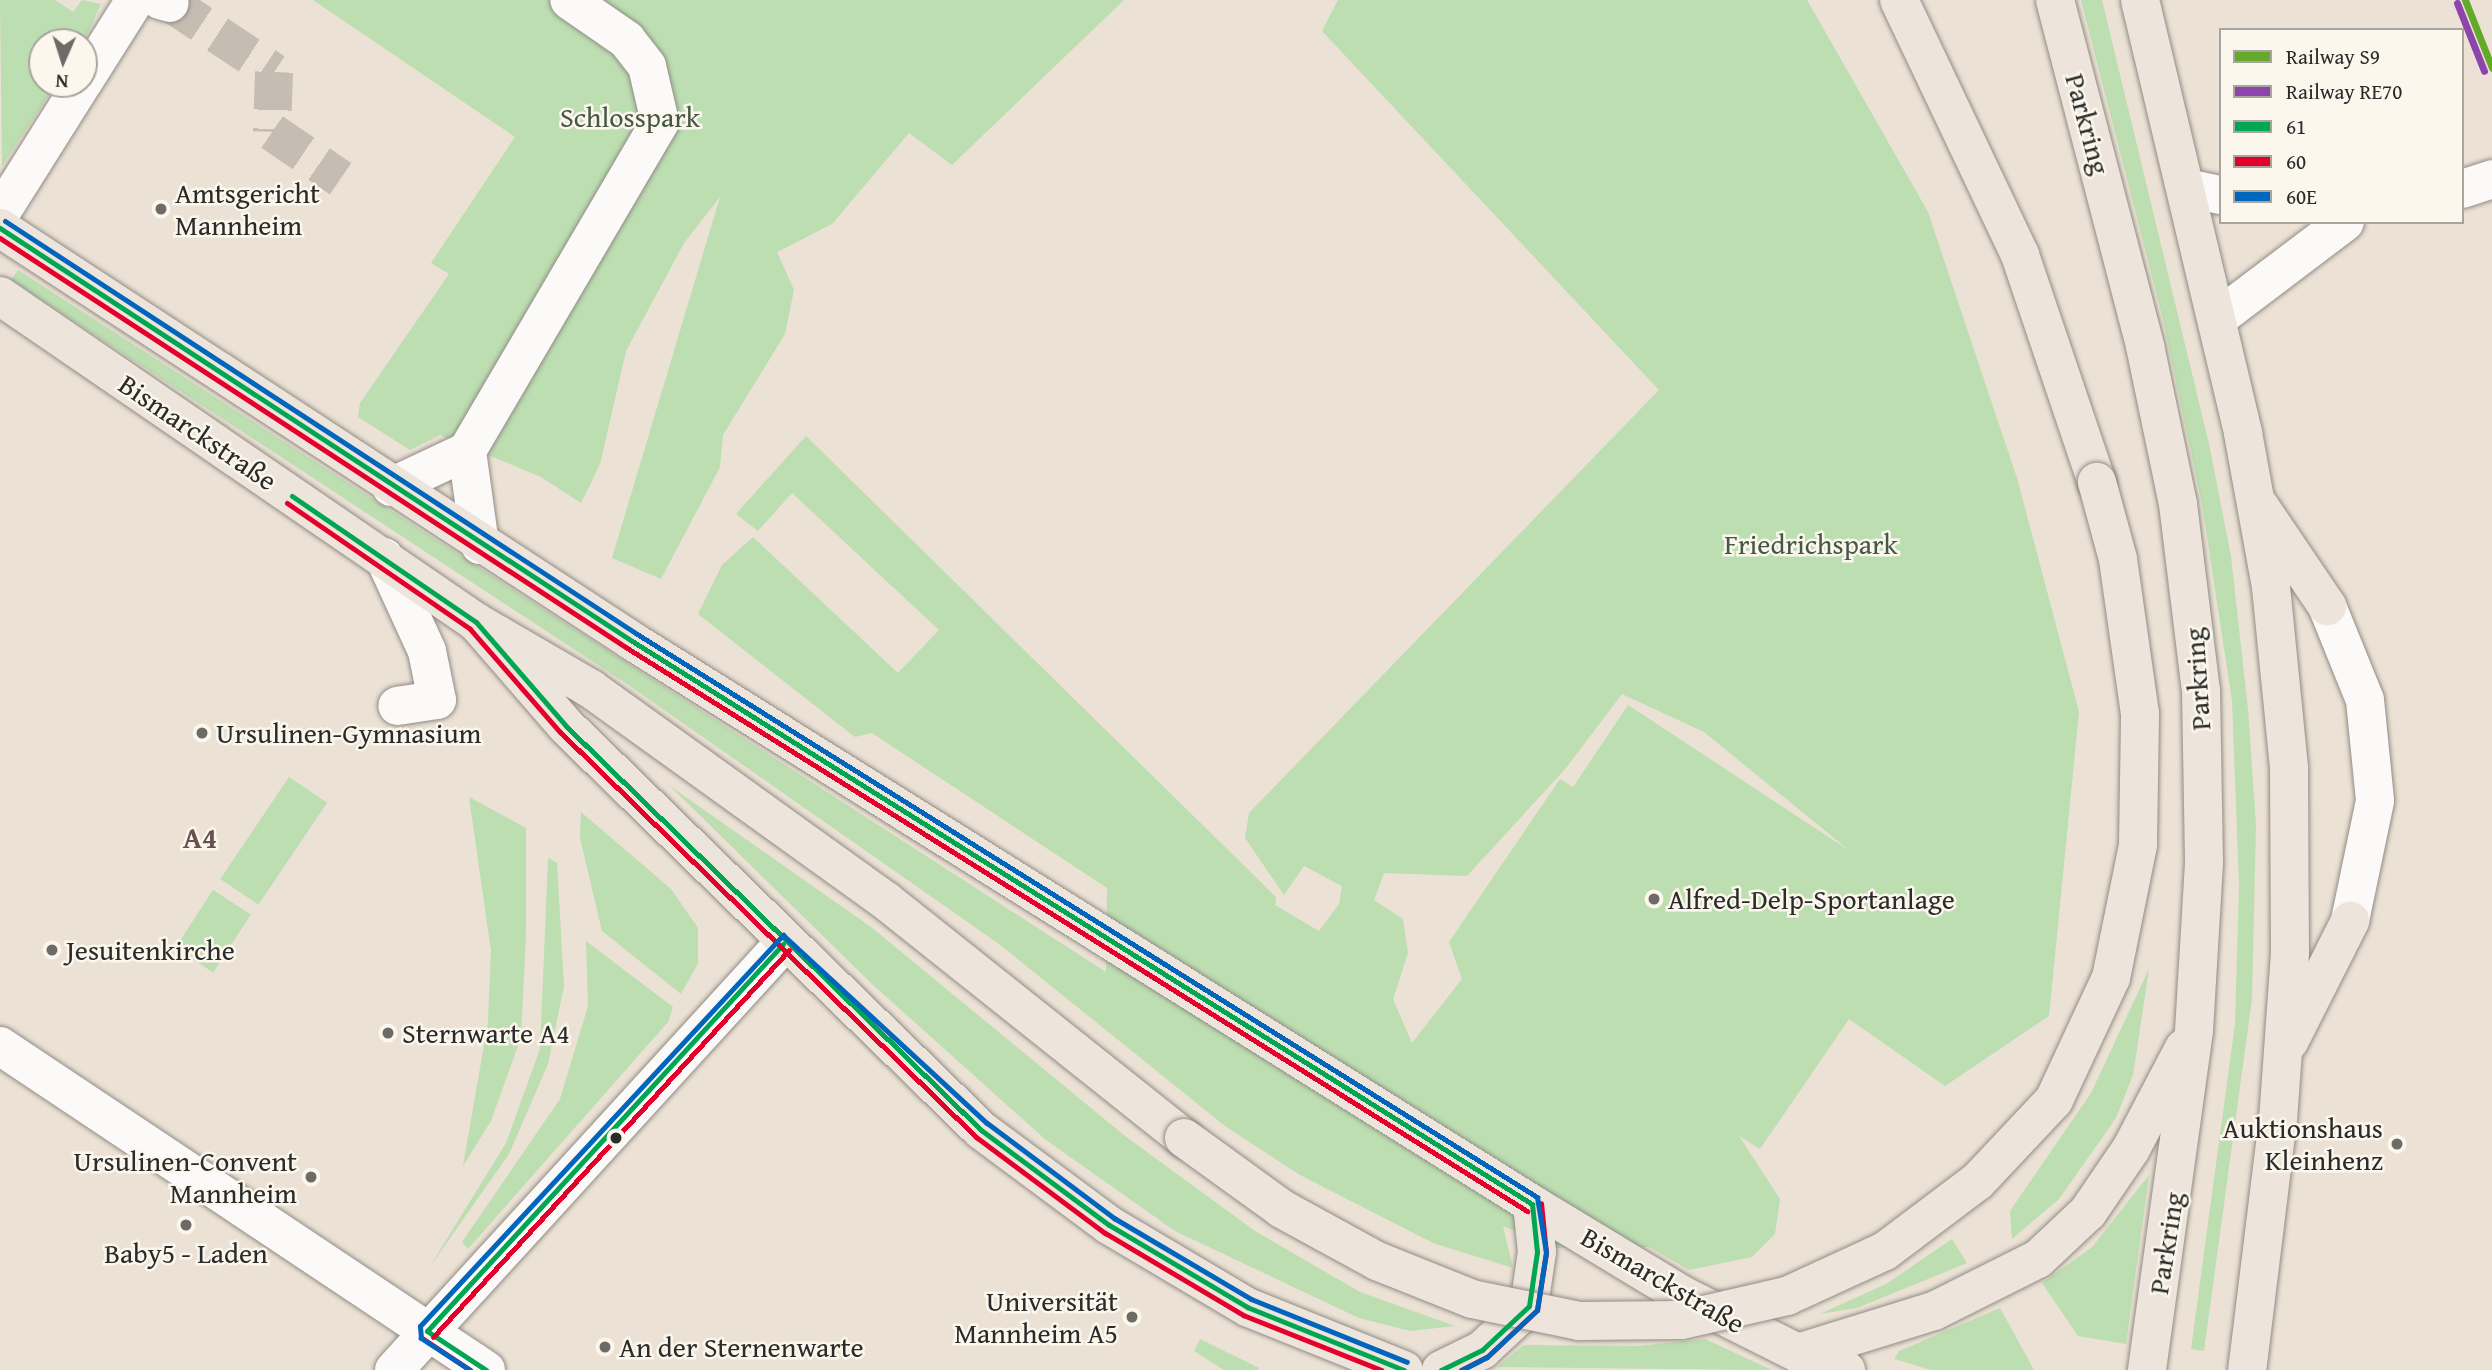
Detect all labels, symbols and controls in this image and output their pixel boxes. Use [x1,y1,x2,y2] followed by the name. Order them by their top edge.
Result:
[28,28,98,98] north arrow
[2219,28,2464,224] legend
[2286,41,2380,72] text: Railway S9
[55,68,69,96] text: N
[2058,70,2118,178] street label: Parkring
[2286,76,2402,107] text: Railway RE70
[560,100,700,134] park label: Schlosspark
[2286,111,2306,142] text: 61
[2286,146,2306,177] text: 60
[175,176,320,242] place label: Amtsgericht Mannheim
[2286,181,2317,212] text: 60E
[153,201,169,217] marker: Amtsgericht Mannheim
[113,367,283,497] street label: Bismarckstraße
[1724,527,1898,561] park label: Friedrichspark
[2177,626,2217,732] street label: Parkring
[216,716,481,750] place label: Ursulinen-Gymnasium
[194,725,210,741] marker: Ursulinen-Gymnasium
[183,819,217,855] district label: A4
[1668,882,1955,916] place label: Alfred-Delp-Sportanlage
[1646,891,1662,907] marker: Alfred-Delp-Sportanlage
[66,933,235,967] place label: Jesuitenkirche
[44,942,60,958] marker: Jesuitenkirche
[402,1016,570,1050] place label: Sternwarte A4
[380,1025,396,1041] marker: Sternwarte A4
[2223,1111,2383,1177] place label: Auktionshaus Kleinhenz
[609,1131,623,1145] unlabelled marker
[2389,1136,2405,1152] marker: Auktionshaus Kleinhenz
[74,1144,297,1210] place label: Ursulinen-Convent Mannheim
[303,1169,319,1185] marker: Ursulinen-Convent Mannheim
[2141,1189,2191,1297] street label: Parkring
[178,1217,194,1233] marker: Baby5 - Laden
[1575,1220,1751,1340] street label: Bismarckstraße
[104,1236,268,1270] place label: Baby5 - Laden
[954,1284,1118,1350] place label: Universität Mannheim A5
[1124,1309,1140,1325] marker: Universität Mannheim A5
[619,1330,864,1364] place label: An der Sternenwarte
[597,1339,613,1355] marker: An der Sternenwarte

